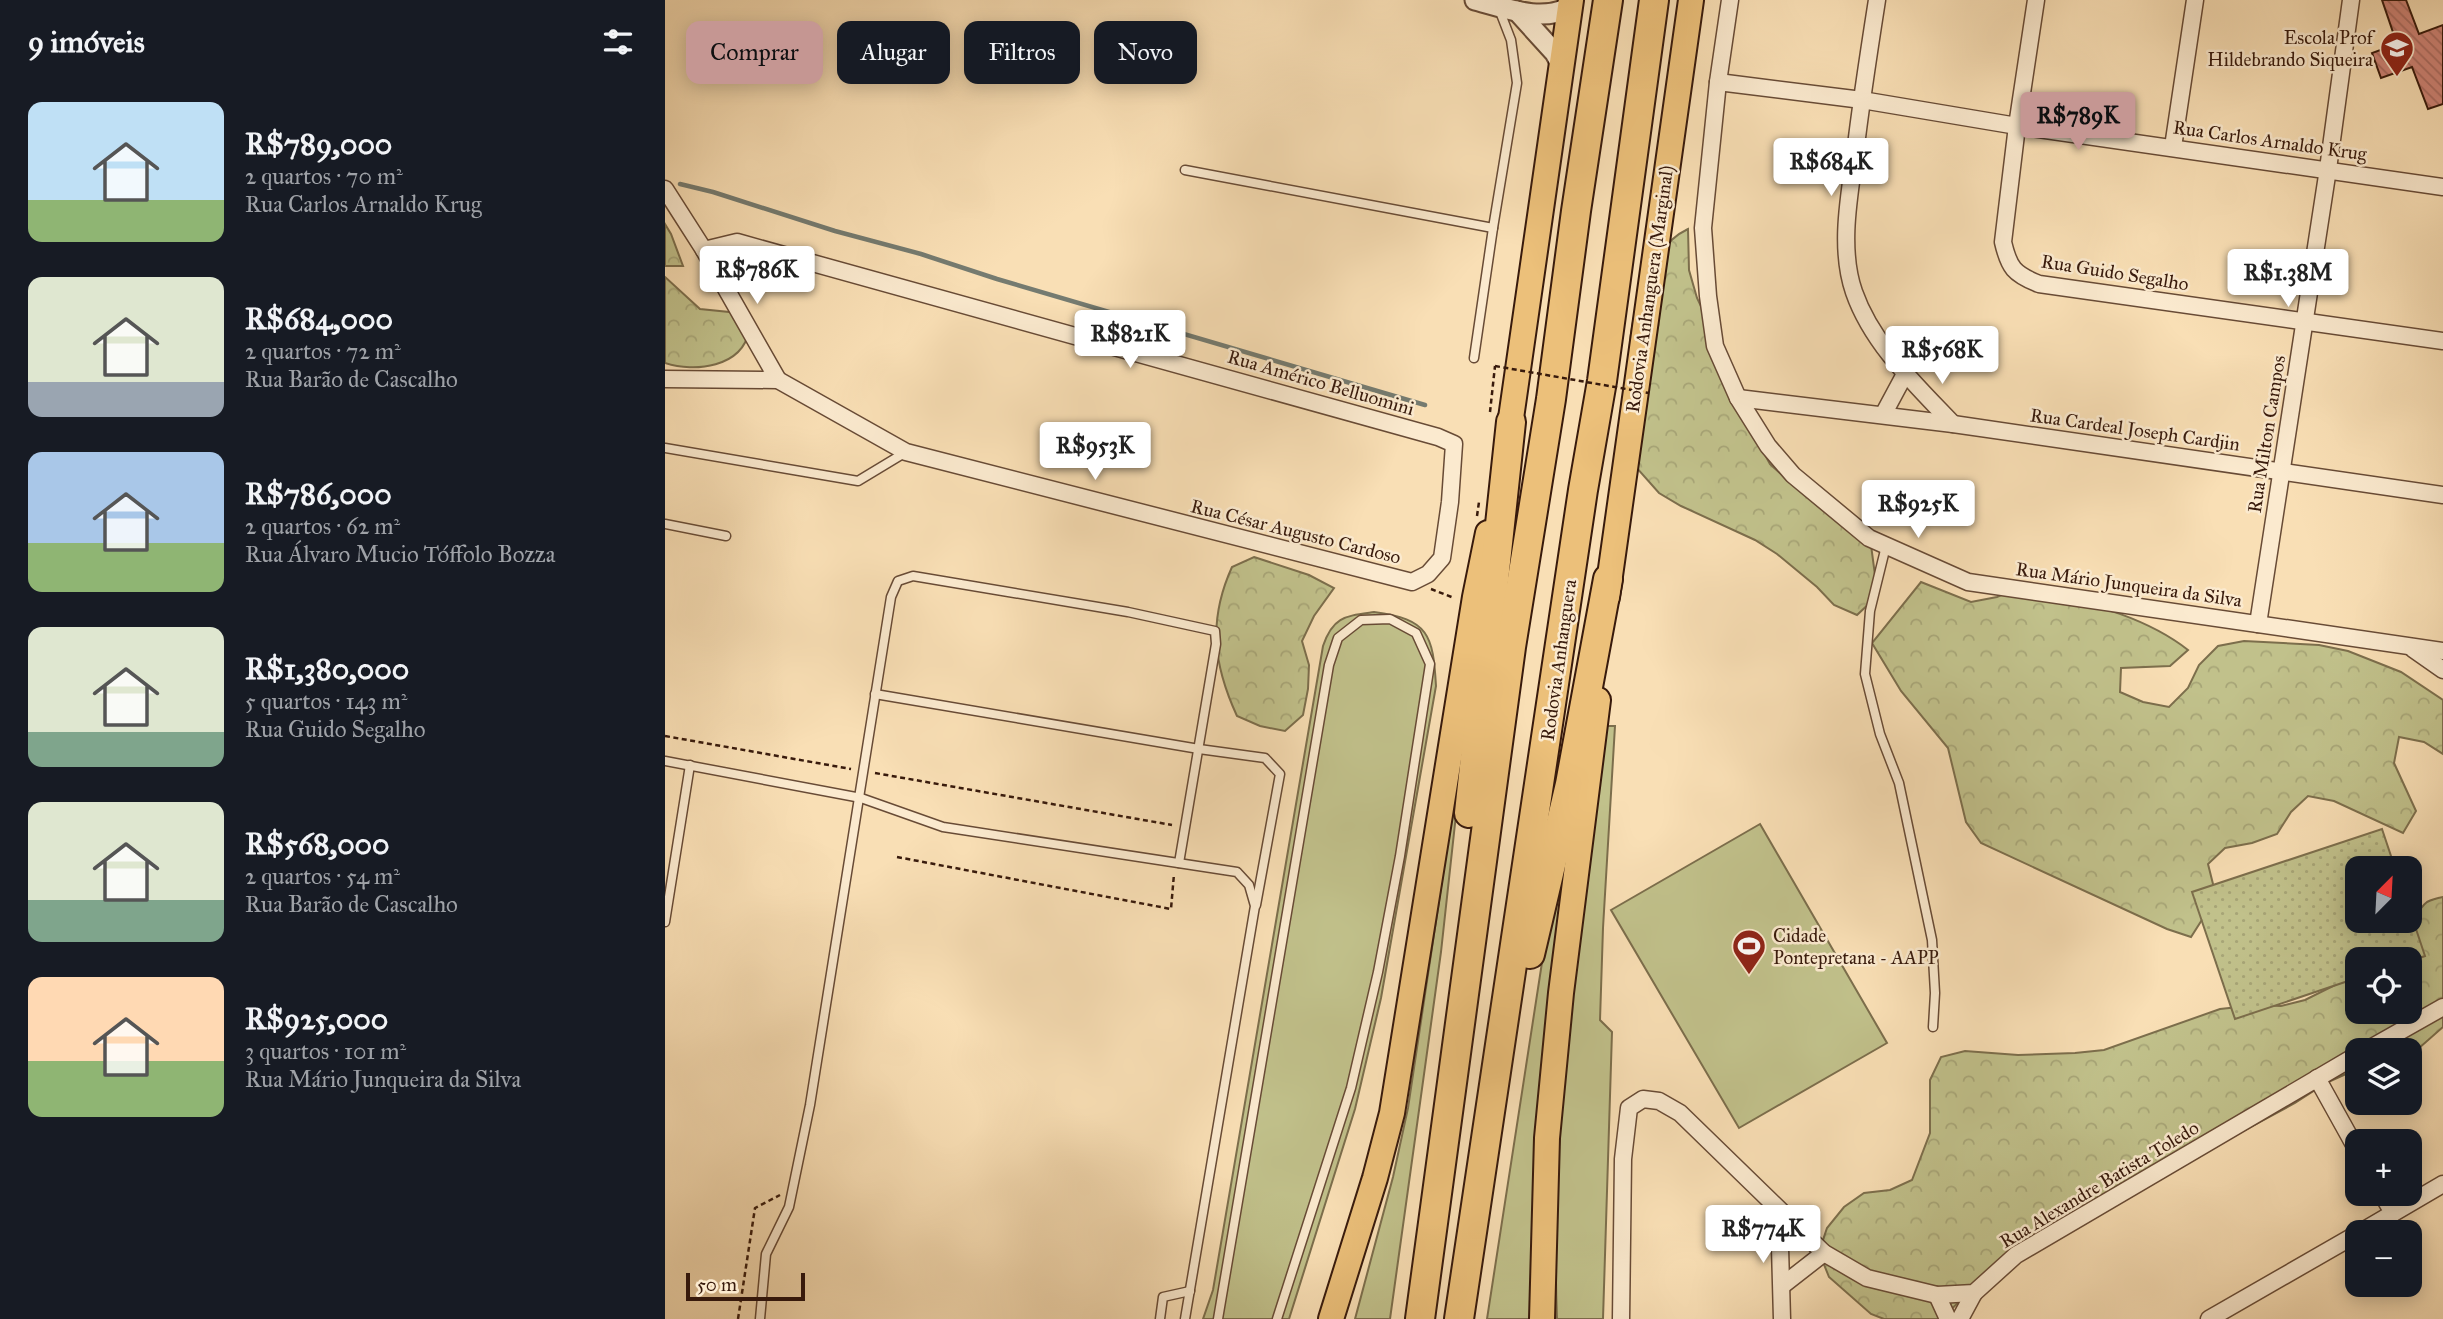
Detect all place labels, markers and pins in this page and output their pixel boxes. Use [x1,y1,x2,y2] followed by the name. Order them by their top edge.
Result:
[2207,26,2376,72] place label: Escola Prof Hildebrando Siqueira
[2378,29,2416,78] school or university icon: Escola Prof Hildebrando Siqueira
[2021,92,2135,152] pin: R$789K
[1774,138,1888,198] pin: R$684K
[700,246,814,306] pin: R$786K
[2223,250,2353,309] pin: R$1.38M
[1073,310,1187,370] pin: R$821K
[1885,326,1999,386] pin: R$568K
[1038,422,1152,482] pin: R$953K
[1861,480,1975,540] pin: R$925K
[1773,924,1939,969] place label: Cidade Pontepretana - AAPP
[1730,927,1768,976] sports icon: Cidade Pontepretana - AAPP
[1706,1206,1820,1265] pin: R$774K

